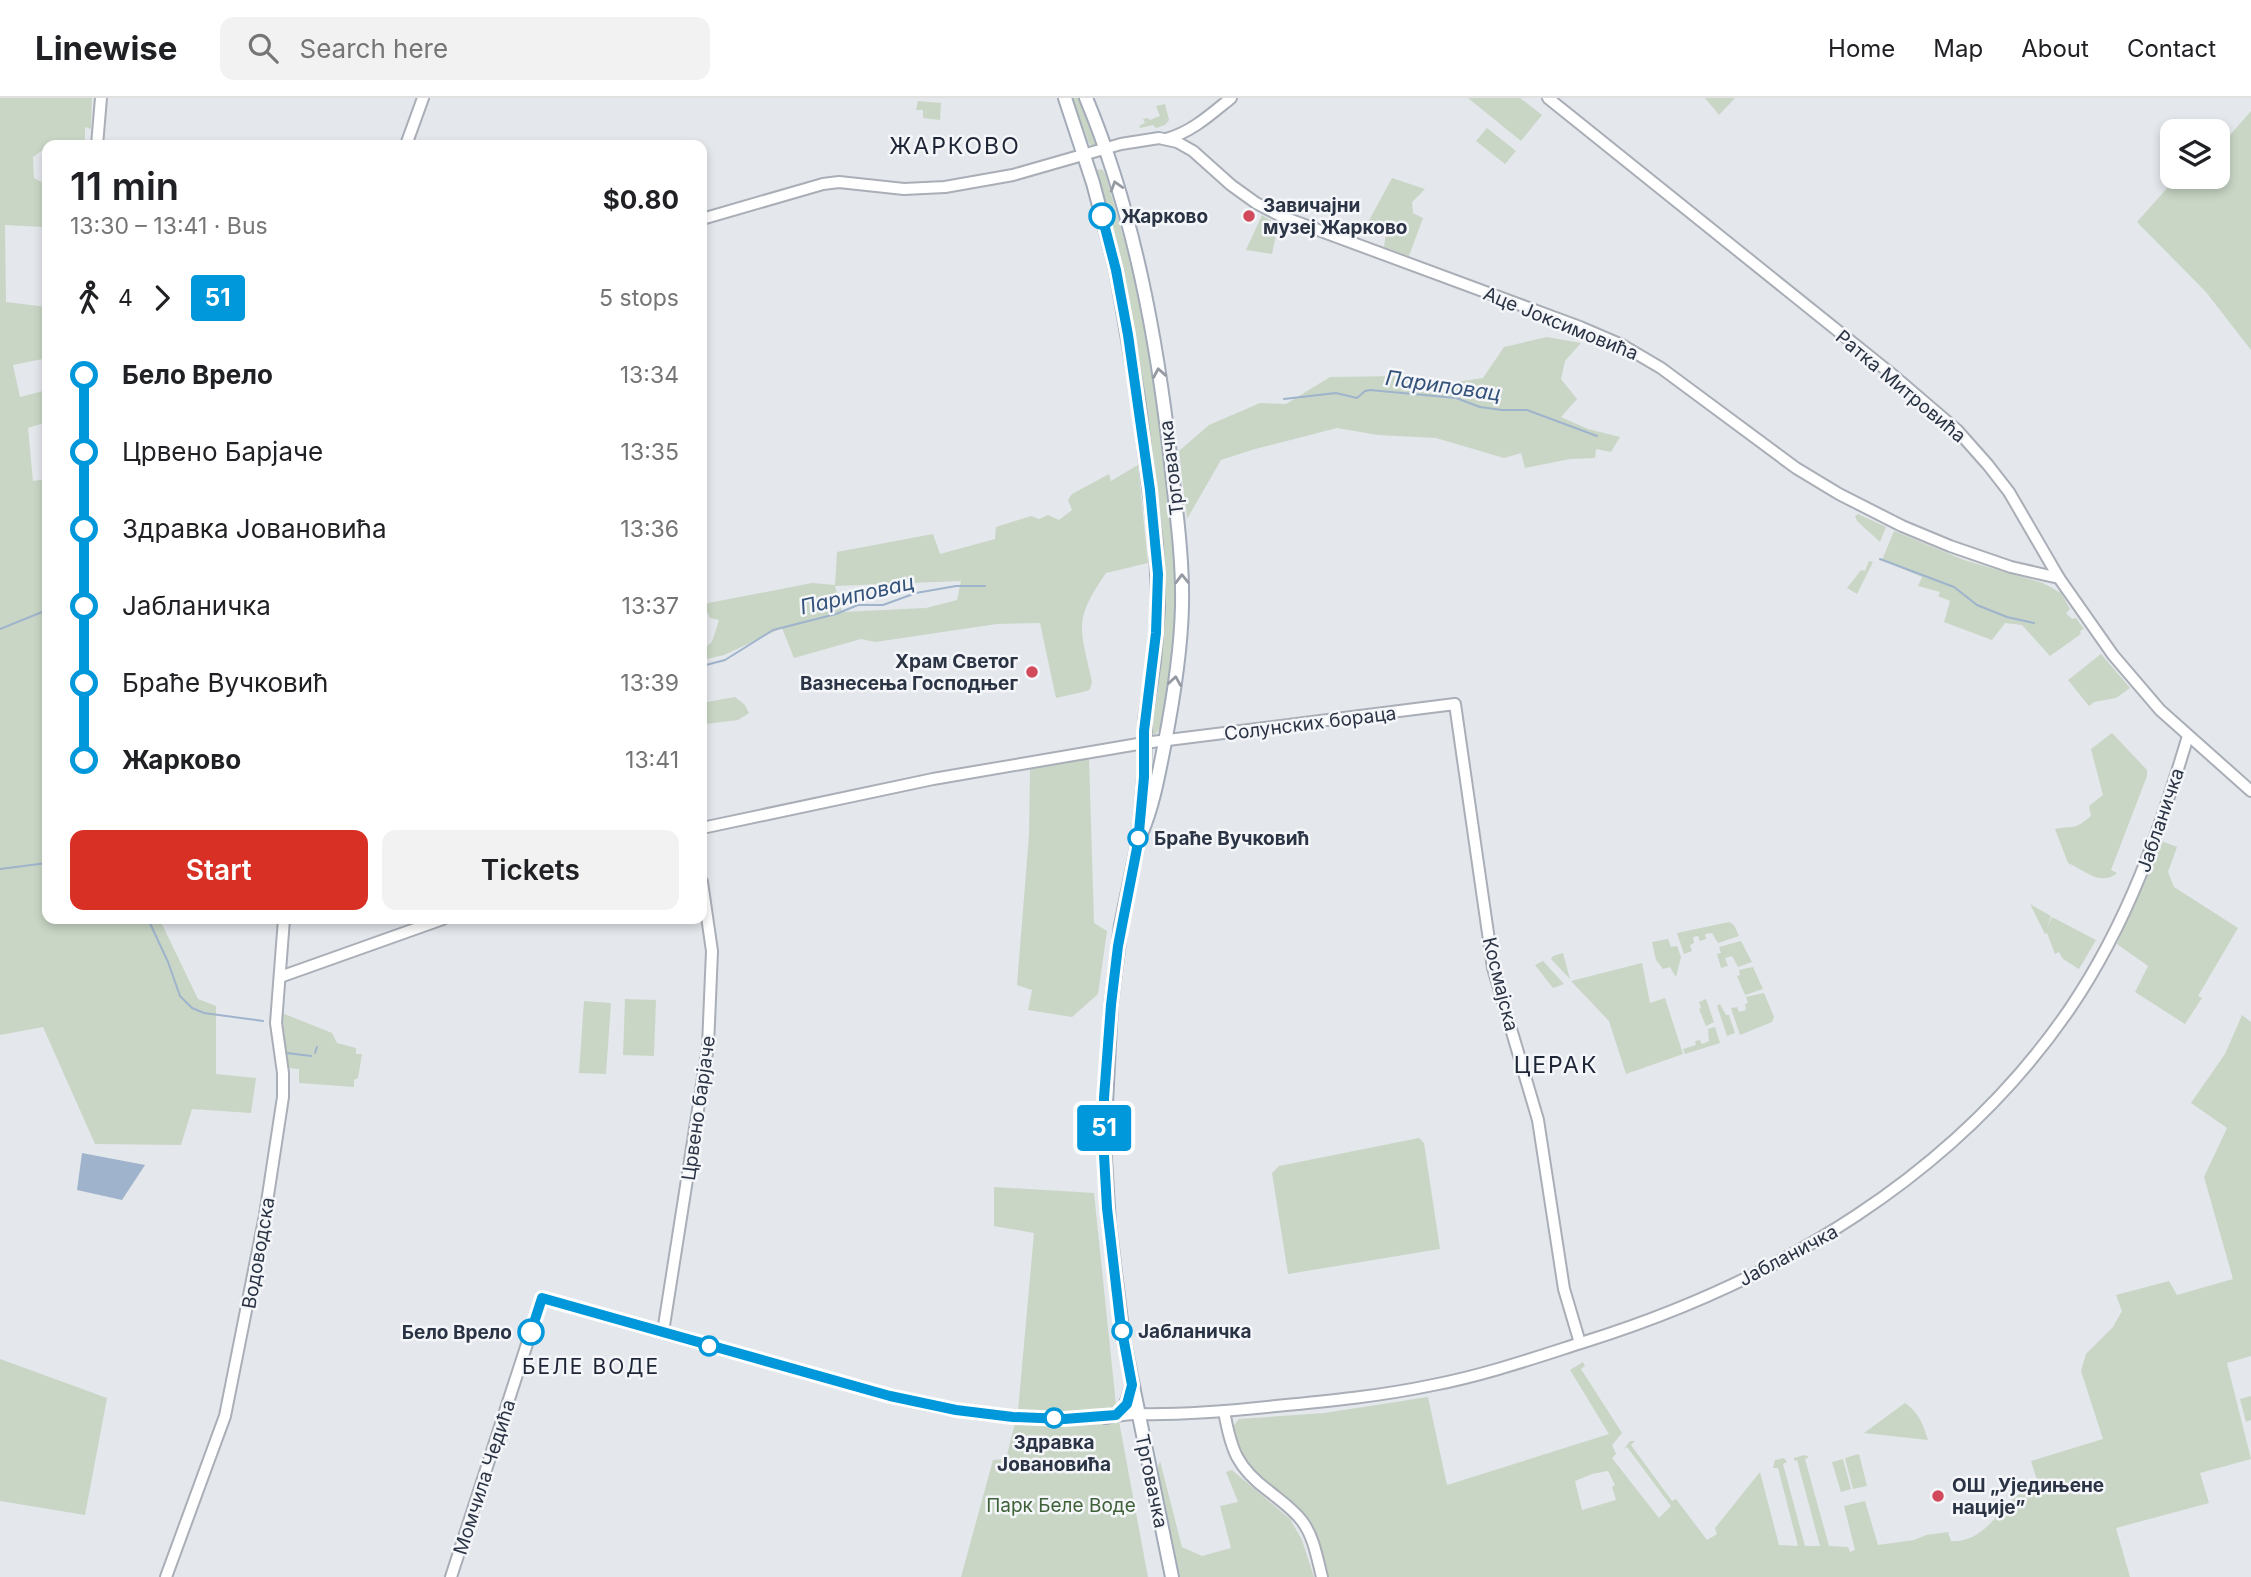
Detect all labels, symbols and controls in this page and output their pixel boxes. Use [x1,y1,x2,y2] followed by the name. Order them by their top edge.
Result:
[220,17,710,80] search box
[35,28,178,68] text: Linewise
[244,29,282,67] icon: search
[300,33,448,64] text: Search here
[1828,34,1895,63] text: Home
[1933,34,1983,63] text: Map
[2021,34,2089,63] text: About
[2127,34,2216,63] text: Contact
[2160,119,2230,189] map controls
[2160,119,2230,189] button: layers
[889,132,1021,160] district label: ЖАРКОВО
[70,163,179,209] text: 11 min
[1110,181,1125,193] one-way arrow
[603,184,679,215] text: $0.80
[1263,194,1408,239] place label: Завичајни музеј Жарково
[1089,203,1115,229] marker: Жарково
[1121,205,1208,228] place label: Жарково
[1241,208,1257,224] marker: Завичајни музеј Жарково
[70,212,268,240] text: 13:30 – 13:41 · Bus
[70,279,108,317] icon: walk
[143,279,181,317] icon: forward
[1480,282,1642,365] street label: Аце Јоксимовића
[205,283,231,312] text: 51
[118,284,133,312] text: 4
[599,284,679,312] text: 5 stops
[1831,325,1970,447] street label: Ратка Митровића
[122,359,273,390] text: Бело Врело
[620,361,679,389] text: 13:34
[1384,365,1502,406] water label: Париповац
[1152,367,1167,379] one-way arrow
[1154,419,1189,517] street label: Трговачка
[122,436,323,467] text: Црвено Барјаче
[621,438,679,466] text: 13:35
[122,513,387,544] text: Здравка Јовановића
[620,515,679,543] text: 13:36
[798,569,916,620] water label: Париповац
[1174,574,1189,585] one-way arrow
[122,590,271,621] text: Јабланичка
[622,592,679,620] text: 13:37
[800,650,1018,695] place label: Храм Светог Вазнесења Господњег
[1024,664,1040,680] marker: Храм Светог Вазнесења Господњег
[122,667,328,698] text: Браће Вучковић
[620,669,679,697] text: 13:39
[1167,675,1182,686] one-way arrow
[1223,702,1397,745] street label: Солунских бораца
[122,744,241,775] text: Жарково
[625,746,679,774] text: 13:41
[2132,765,2189,875] street label: Јабланичка
[1154,827,1309,850] place label: Браће Вучковић
[1128,828,1148,848] marker: Браће Вучковић
[70,830,368,910] button: Start
[382,830,679,910] button: Tickets
[1478,935,1523,1033] street label: Космајска
[677,1034,720,1182] street label: Црвено барјаче
[1514,1051,1598,1079] district label: ЦЕРАК
[1072,1105,1136,1151] line badge: 51
[1091,1113,1117,1142] text: 51
[237,1195,280,1311] street label: Водоводска
[1735,1220,1842,1291] street label: Јабланичка
[518,1319,544,1345] marker: Бело Врело
[1138,1320,1251,1343] place label: Јабланичка
[402,1321,512,1344] place label: Бело Врело
[1112,1321,1132,1341] marker: Јабланичка
[699,1336,719,1356] unlabelled marker
[522,1354,660,1379] district label: БЕЛЕ ВОДЕ
[449,1397,520,1558] street label: Момчила Чедића
[1044,1408,1064,1428] marker: Здравка Јовановића
[997,1431,1111,1476] place label: Здравка Јовановића
[1130,1432,1173,1530] street label: Трговачка
[1952,1474,2104,1519] place label: ОШ „Уједињене нације”
[1930,1488,1946,1504] marker: ОШ „Уједињене нације”
[986,1494,1136,1517] park label: Парк Беле Воде

